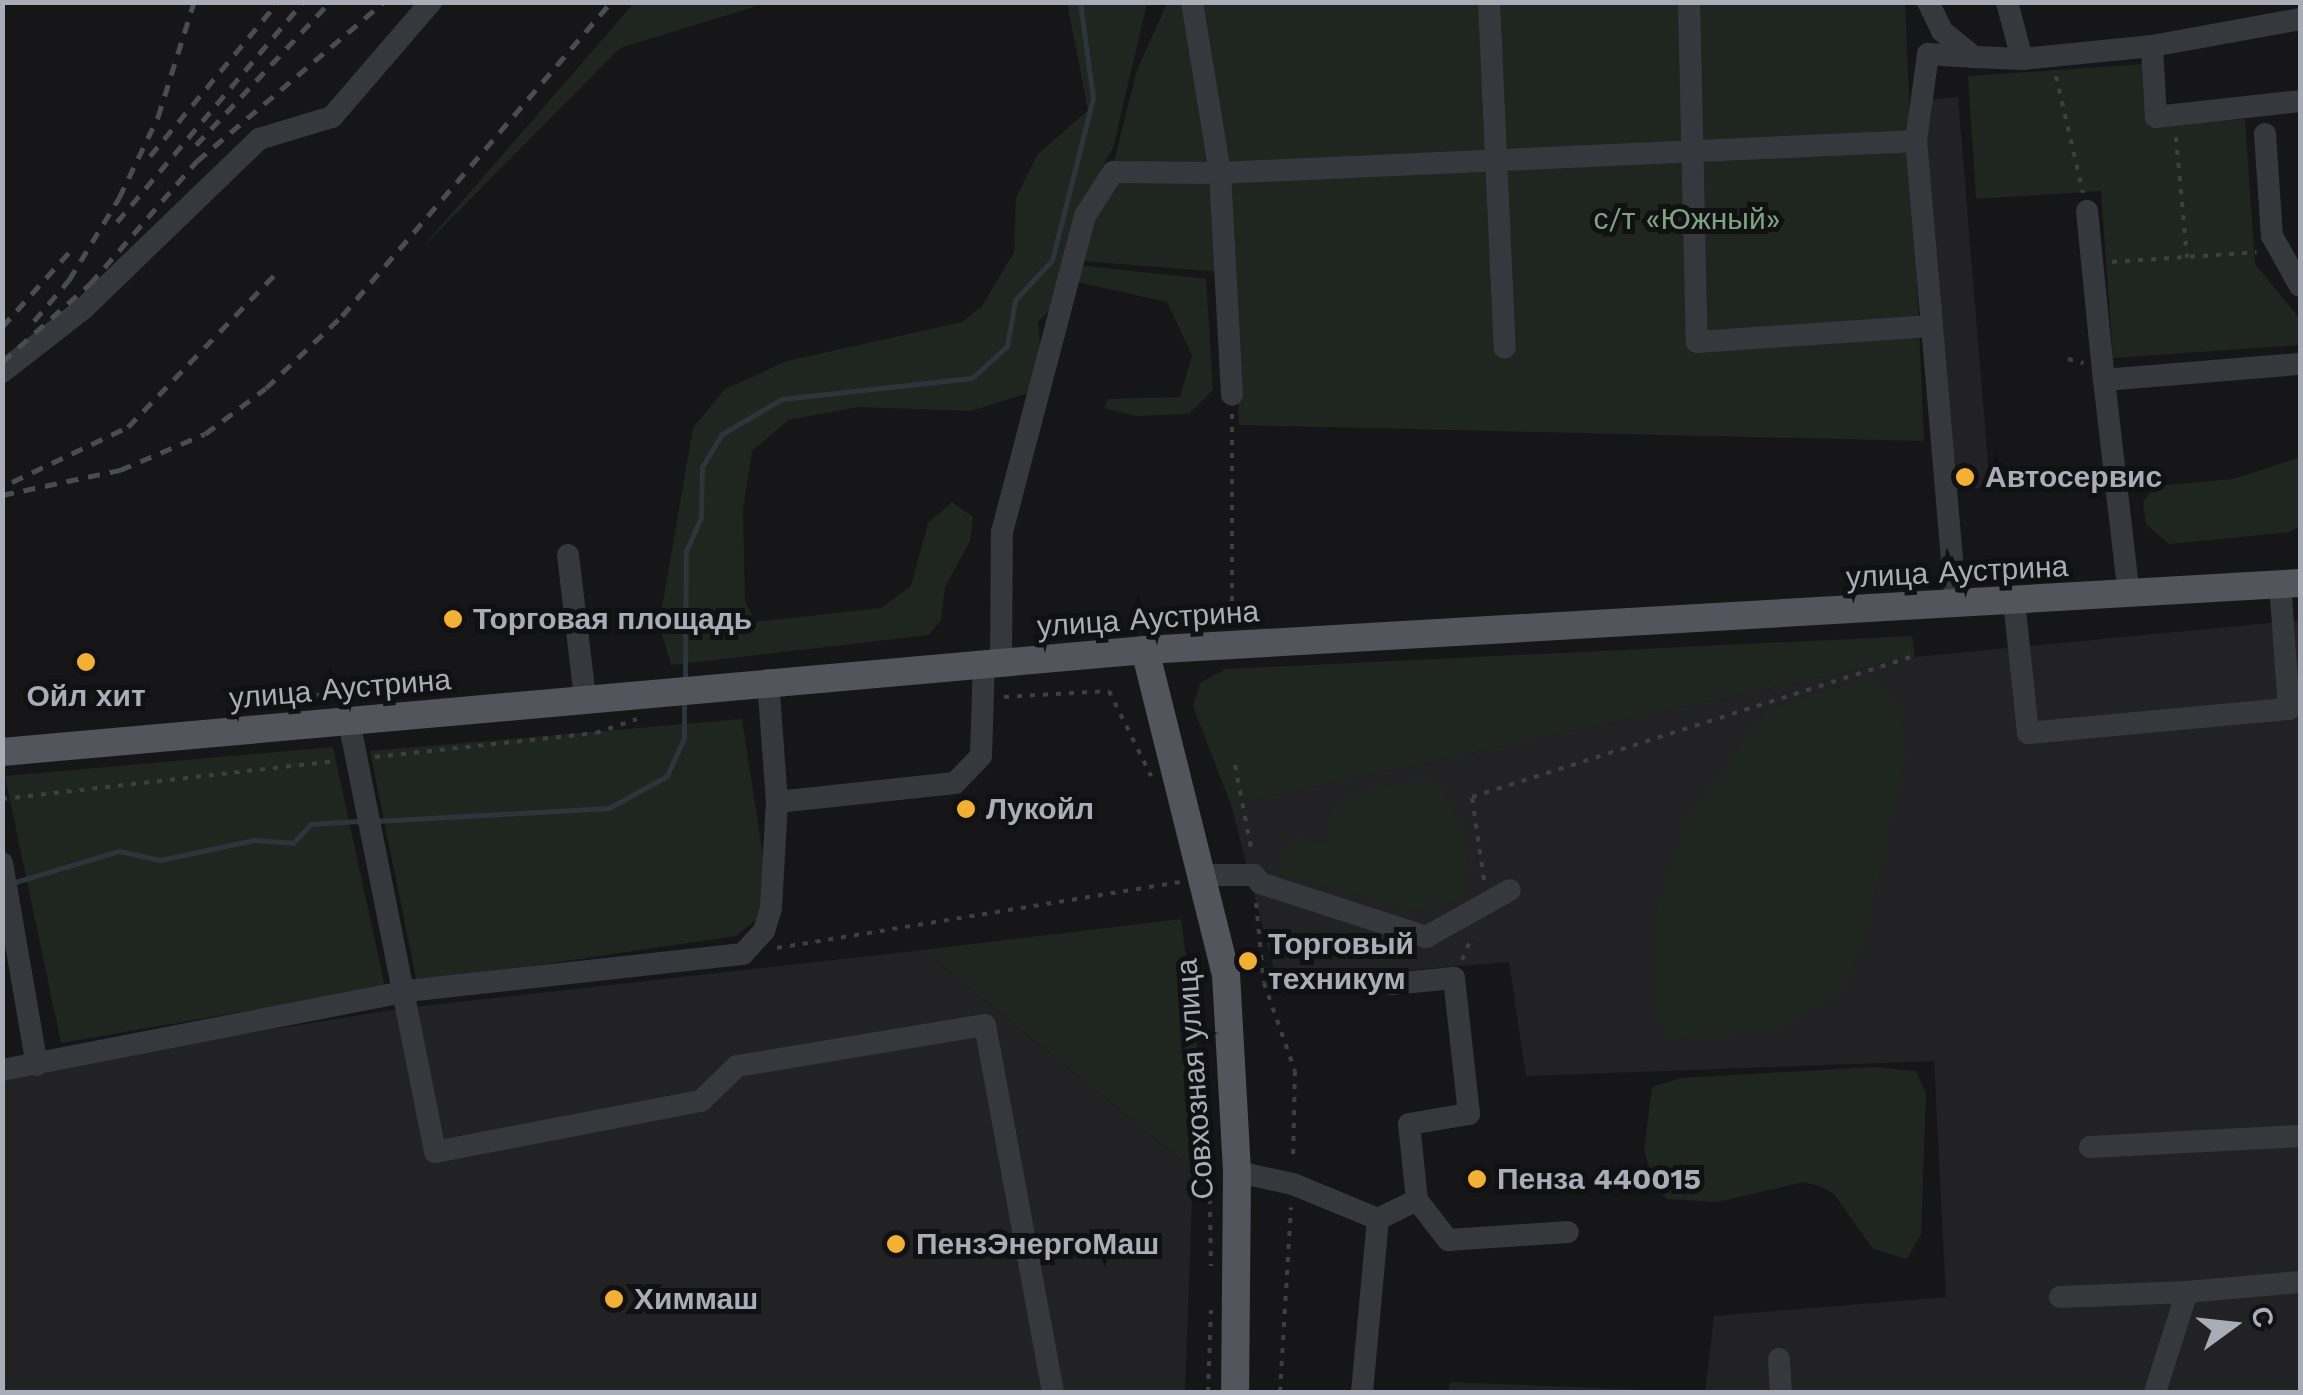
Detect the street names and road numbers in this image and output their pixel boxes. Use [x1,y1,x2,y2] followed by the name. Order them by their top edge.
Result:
[1845,548,2069,596] street label: улица Аустрина
[1036,593,1260,645] street label: улица Аустрина
[228,661,452,717] street label: улица Аустрина
[1169,957,1221,1201] street label: Совхозная улица

